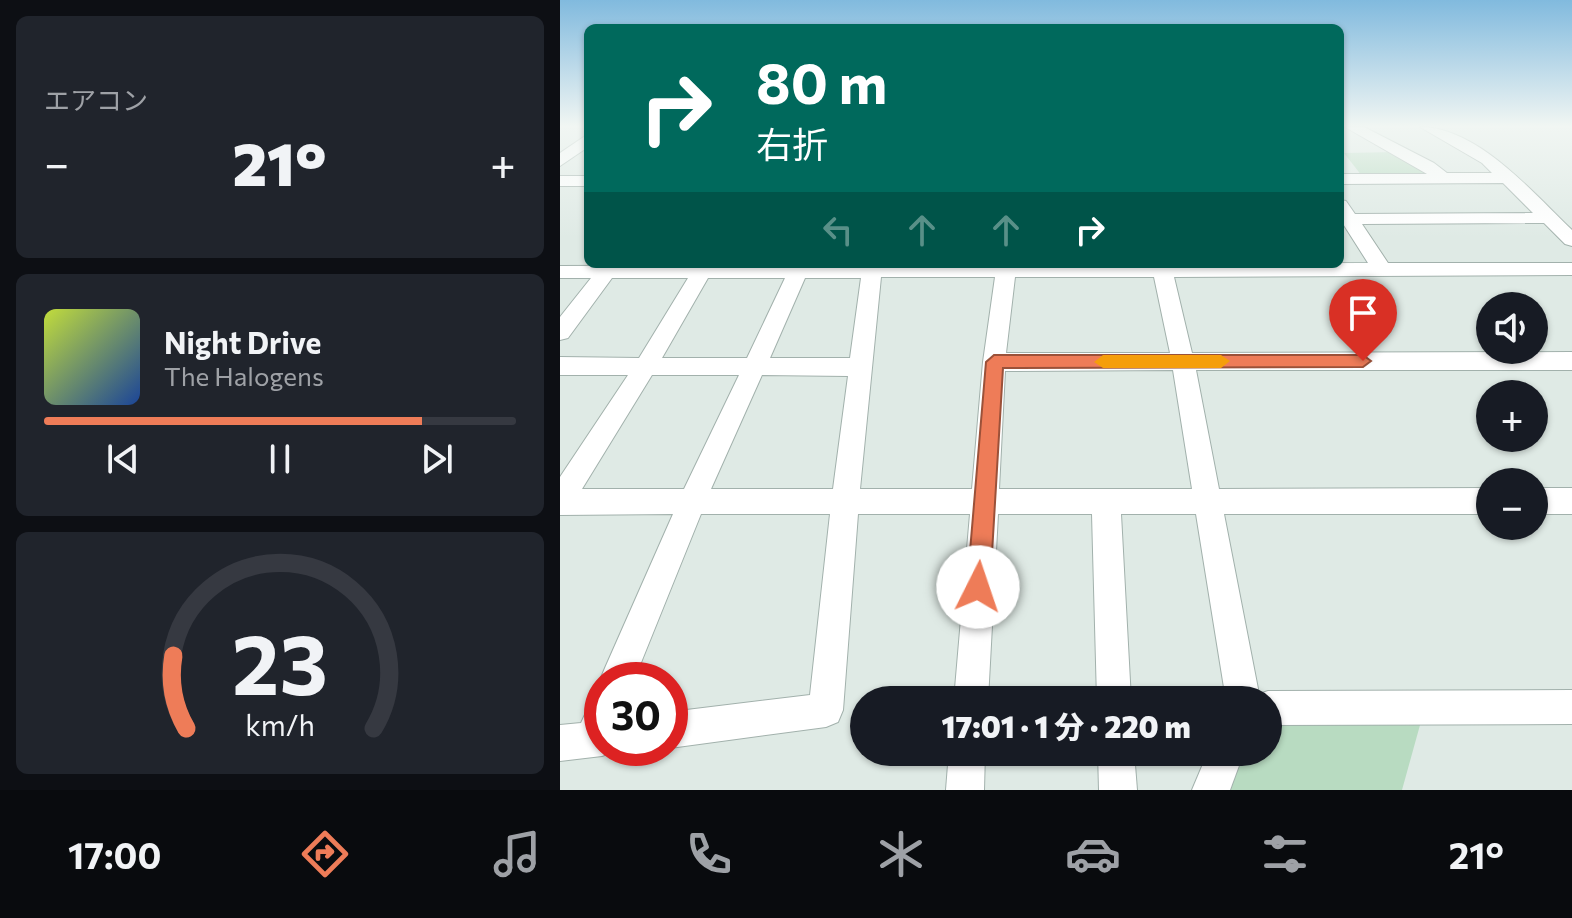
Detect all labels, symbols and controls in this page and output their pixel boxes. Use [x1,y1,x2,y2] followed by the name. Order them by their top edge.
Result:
[756,47,887,116] text: 80 m
[624,56,728,160] icon: right
[44,84,148,115] text: エアコン
[756,121,828,165] text: 右折
[232,125,327,198] text: 21°
[44,135,69,189] text: −
[490,135,516,189] text: +
[816,208,860,252] icon: left
[900,208,944,252] icon: ahead
[984,208,1028,252] icon: ahead
[1068,208,1112,252] icon: right
[1329,279,1397,361] pin
[1341,291,1385,335] icon: arrive
[1476,292,1548,540] map controls
[1476,292,1548,364] button: sound
[164,323,321,360] text: Night Drive
[164,360,324,391] text: The Halogens
[1476,380,1548,452] button: +
[101,437,145,481] icon: previous
[258,437,302,481] icon: pause
[415,437,459,481] icon: next
[1476,468,1548,540] button: −
[936,545,1020,629] position arrow
[232,610,328,712] text: 23
[584,662,688,766] speed limit sign: 30
[245,707,315,742] text: km/h
[941,707,1191,744] text: 17:01 · 1 分 · 220 m
[297,826,353,882] icon: directions
[489,826,545,882] icon: music
[681,826,737,882] icon: phone
[873,826,929,882] icon: climate
[1065,826,1121,882] icon: car
[1257,826,1313,882] icon: filters
[68,832,161,876] text: 17:00
[1449,832,1504,876] text: 21°

